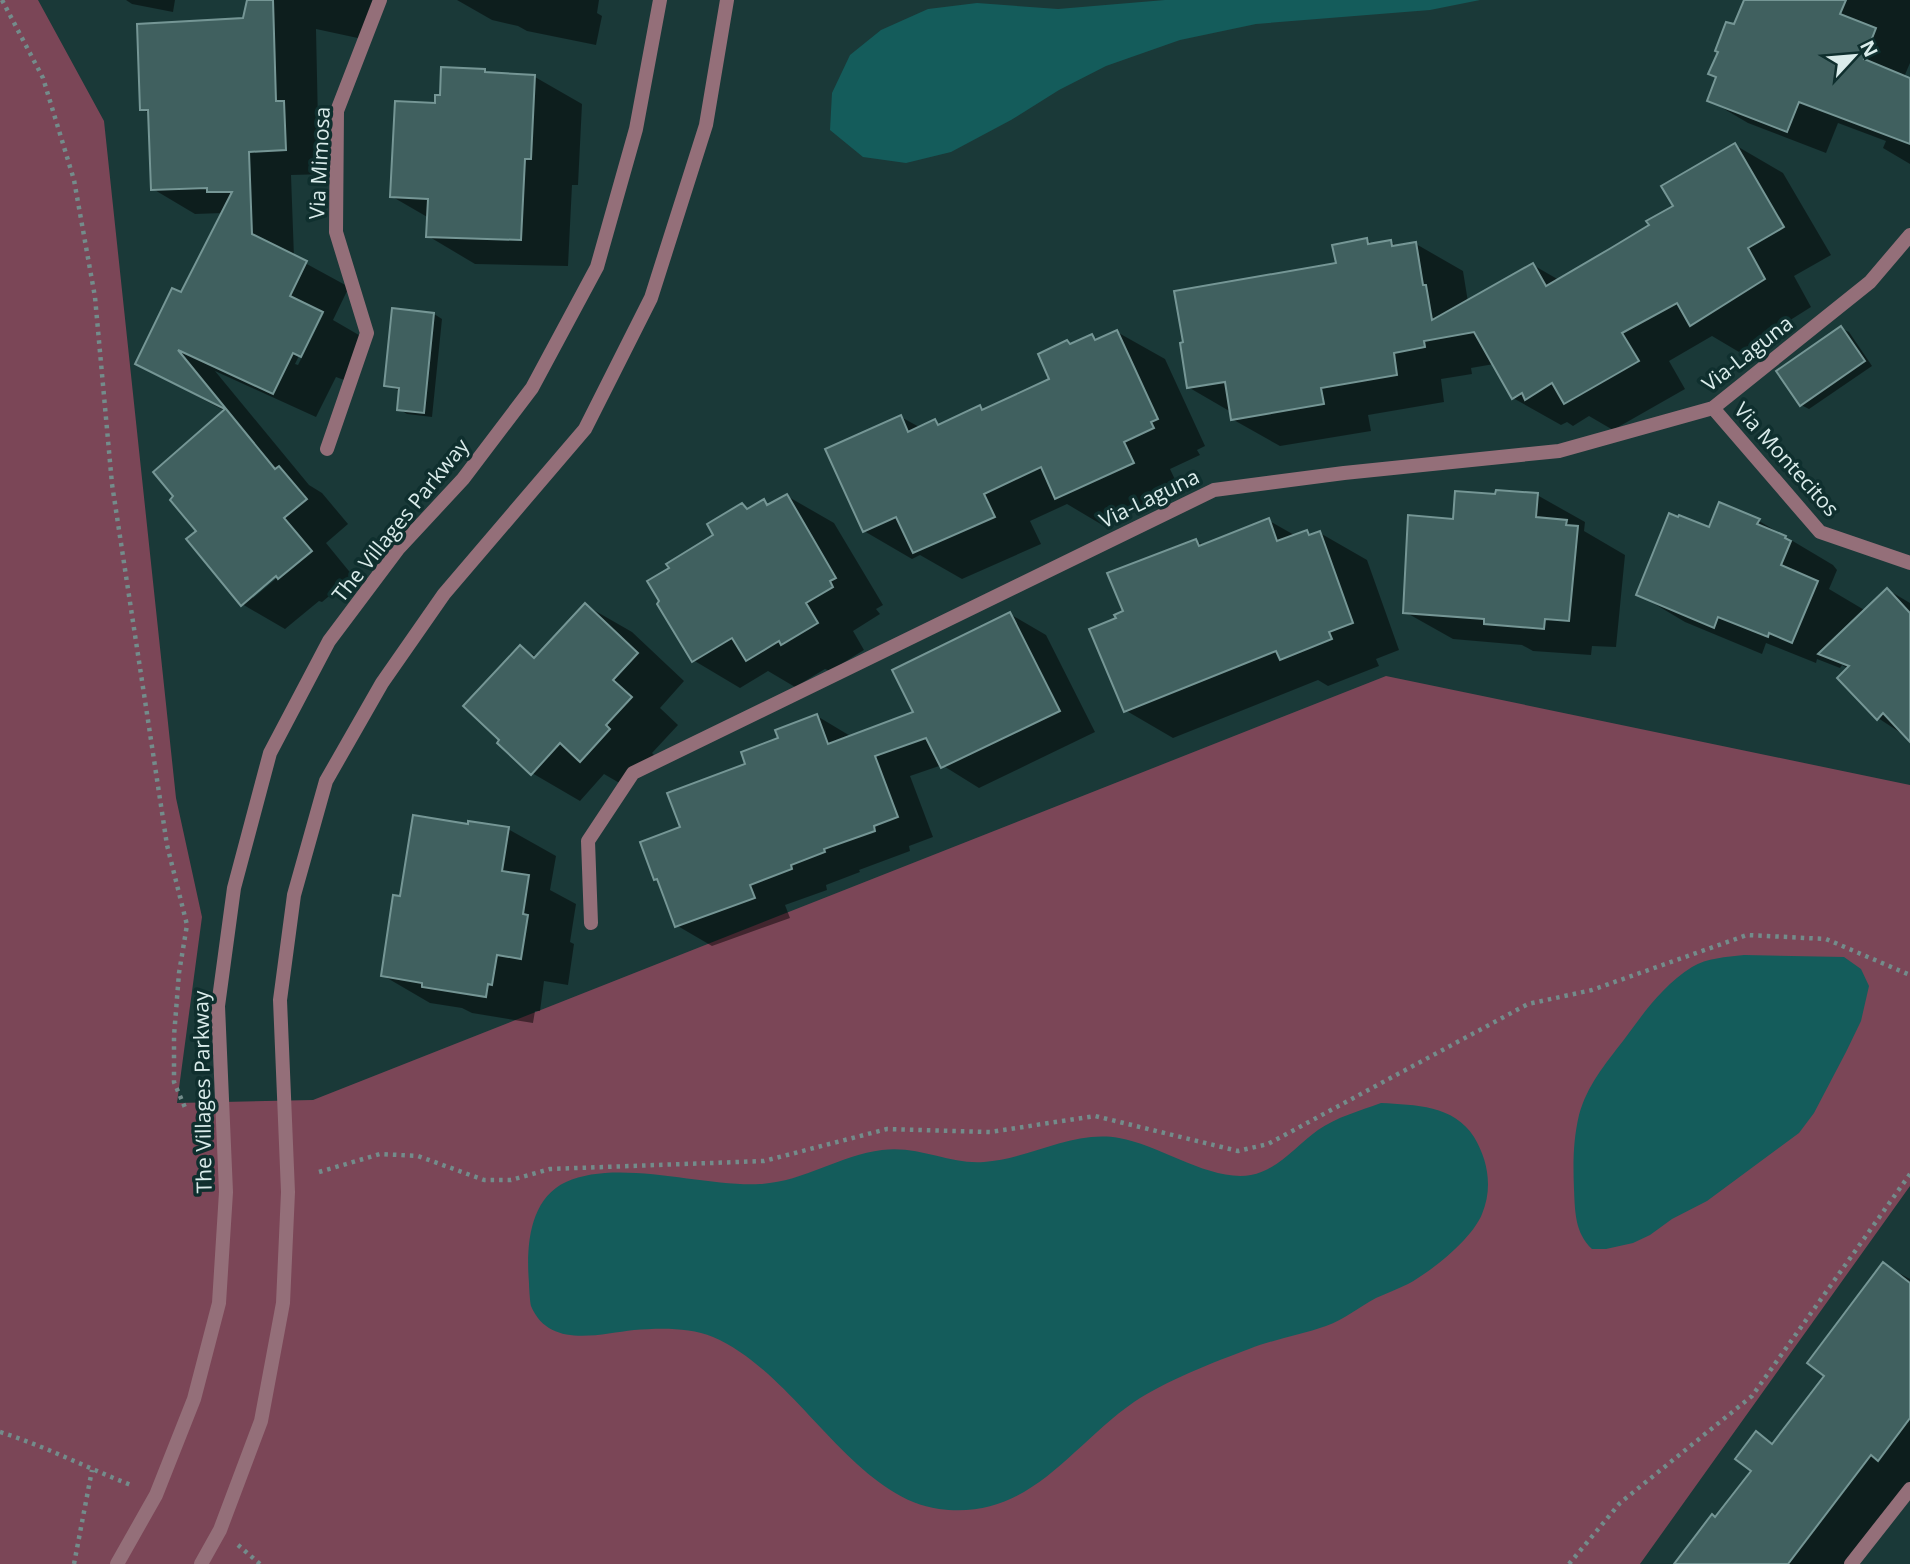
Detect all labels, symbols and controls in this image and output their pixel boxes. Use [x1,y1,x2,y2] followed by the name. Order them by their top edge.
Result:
[1819,21,1889,91] north arrow
[1854,36,1884,61] text: N
[302,106,336,220] street label: Via Mimosa
[1696,309,1798,397] street label: Via-Laguna
[1728,396,1846,522] street label: Via Montecitos
[325,432,475,608] street label: The Villages Parkway
[1094,462,1204,534] street label: Via-Laguna
[186,990,218,1194] street label: The Villages Parkway

